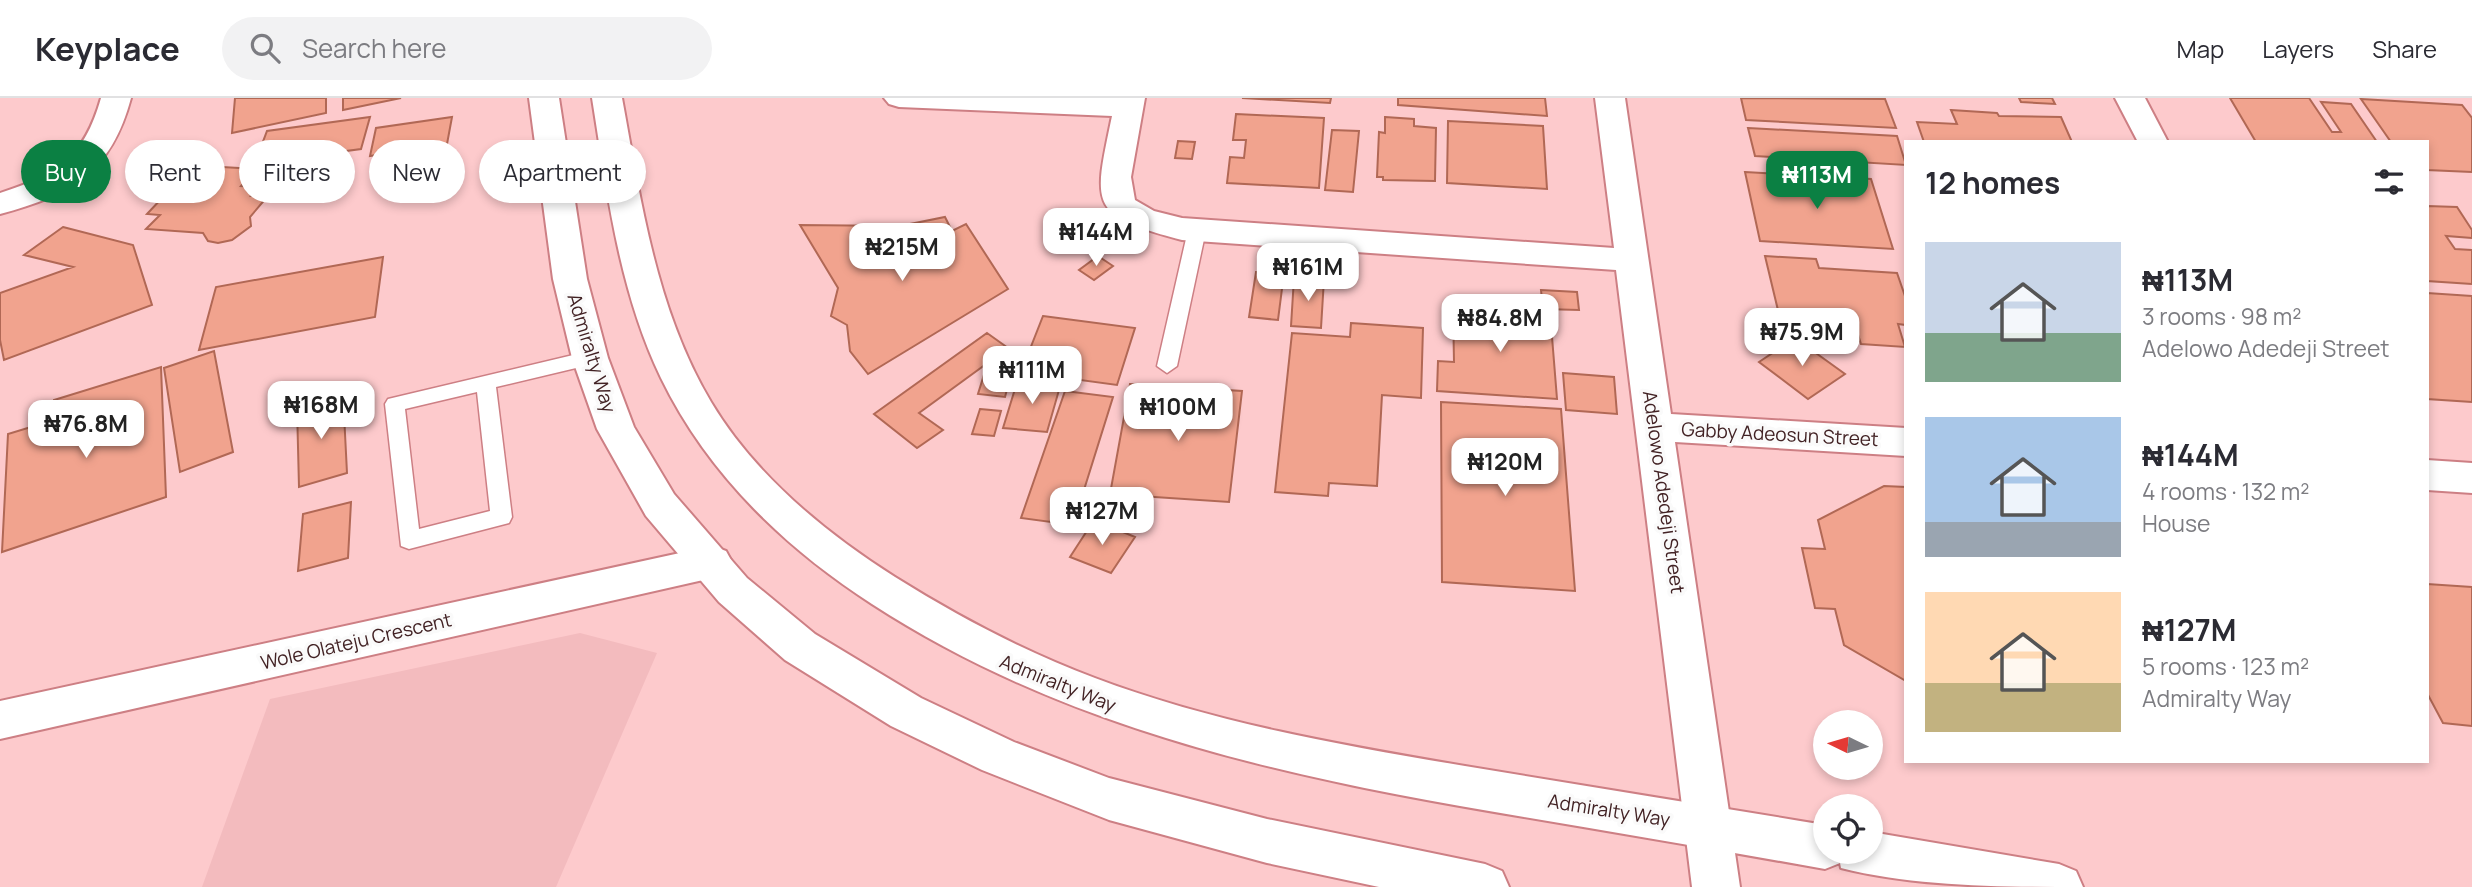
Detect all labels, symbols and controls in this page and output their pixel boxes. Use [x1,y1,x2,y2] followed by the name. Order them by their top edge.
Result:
[222,17,712,80] search box
[35,26,180,71] text: Keyplace
[246,29,284,67] icon: search
[302,30,447,66] text: Search here
[2177,32,2224,65] text: Map
[2262,32,2334,65] text: Layers
[2372,32,2437,65] text: Share
[21,140,111,203] chip: Buy
[125,140,225,203] chip: Rent
[239,140,355,203] chip: Filters
[369,140,465,203] chip: New
[479,140,646,203] chip: Apartment
[1768,152,1866,211] pin: ₦113M
[1782,158,1852,190] text: ₦113M
[1925,162,2060,203] text: 12 homes
[2370,163,2408,201] icon: filters
[1047,208,1145,268] pin: ₦144M
[1059,215,1133,247] text: ₦144M
[853,223,951,283] pin: ₦215M
[865,230,939,262] text: ₦215M
[1259,244,1357,303] pin: ₦161M
[1273,250,1343,282] text: ₦161M
[2142,259,2233,300] text: ₦113M
[1981,270,2065,354] icon: home
[562,290,622,416] street label: Admiralty Way
[1443,294,1557,354] pin: ₦84.8M
[2142,300,2302,332] text: 3 rooms · 98 m²
[1458,301,1542,333] text: ₦84.8M
[1745,308,1859,368] pin: ₦75.9M
[1760,315,1844,347] text: ₦75.9M
[2142,332,2390,364] text: Adelowo Adedeji Street
[983,346,1081,406] pin: ₦111M
[999,353,1065,385] text: ₦111M
[272,382,370,441] pin: ₦168M
[1129,384,1227,443] pin: ₦100M
[284,388,358,420] text: ₦168M
[1637,389,1691,595] street label: Adelowo Adedeji Street
[1140,390,1216,422] text: ₦100M
[29,400,143,460] pin: ₦76.8M
[44,407,128,439] text: ₦76.8M
[1681,416,1879,452] street label: Gabby Adeosun Street
[2142,434,2239,475] text: ₦144M
[1456,438,1554,498] pin: ₦120M
[1467,445,1543,477] text: ₦120M
[1981,445,2065,529] icon: home
[2142,475,2310,507] text: 4 rooms · 132 m²
[1053,488,1151,547] pin: ₦127M
[1066,494,1138,526] text: ₦127M
[2142,507,2211,539] text: House
[258,606,454,676] street label: Wole Olateju Crescent
[2142,609,2236,650] text: ₦127M
[1981,620,2065,704] icon: home
[996,648,1120,718] street label: Admiralty Way
[2142,650,2309,682] text: 5 rooms · 123 m²
[2142,682,2291,714] text: Admiralty Way
[1813,710,1883,780] north arrow
[1813,710,1883,864] map controls
[1546,788,1672,832] street label: Admiralty Way
[1813,794,1883,864] button: locate

